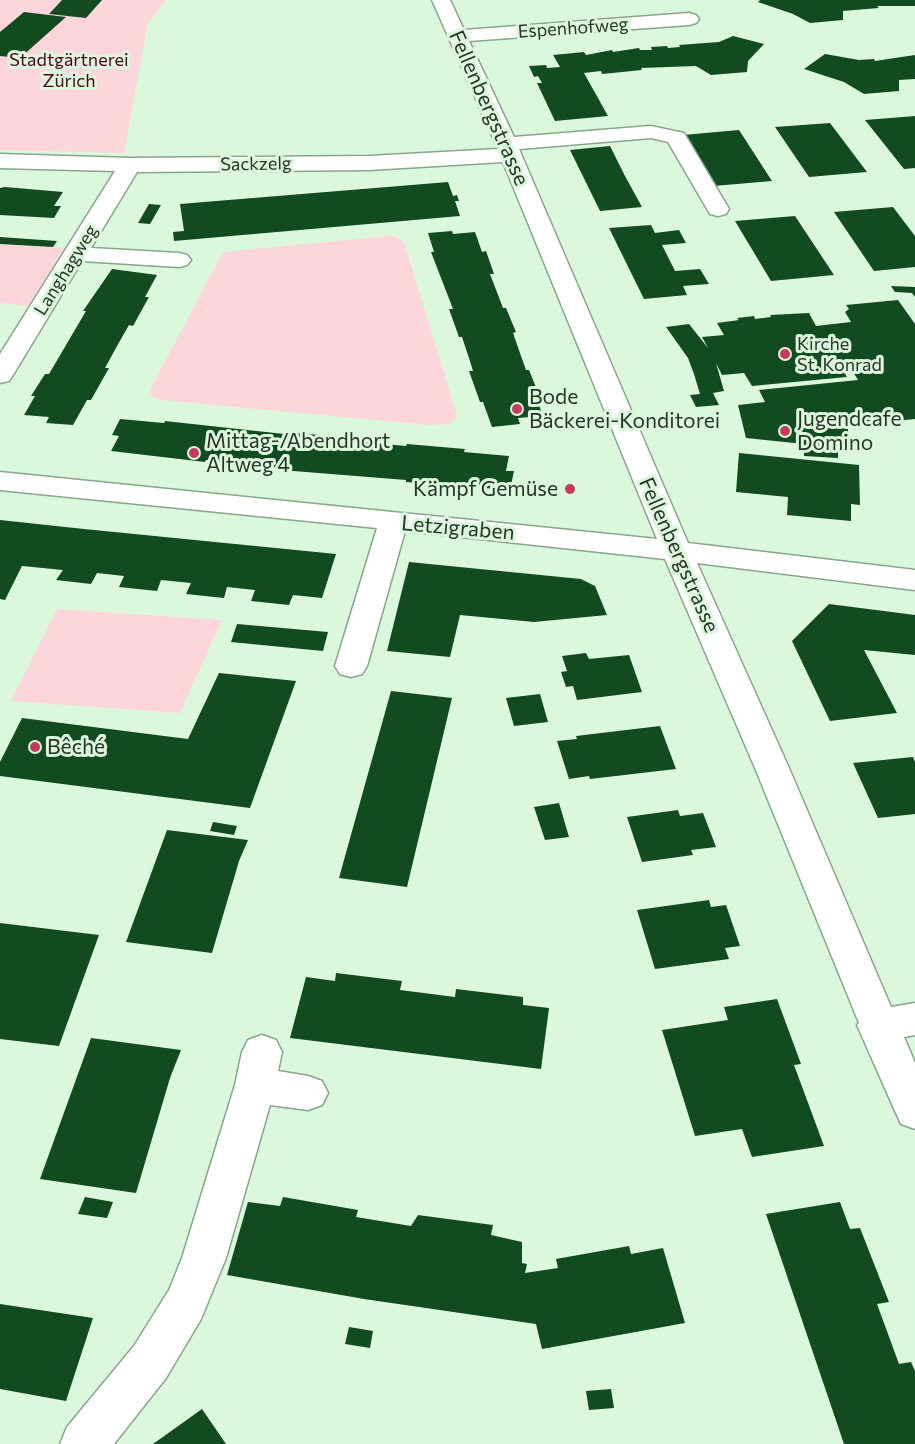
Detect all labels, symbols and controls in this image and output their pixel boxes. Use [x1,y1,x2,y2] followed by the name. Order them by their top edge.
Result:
[517,13,629,43] street label: Espenhofweg
[443,27,535,189] street label: Fellenbergstrasse
[9,49,129,92] park label: Stadtgärtnerei Zürich
[220,153,292,175] street label: Sackzelg
[30,221,102,319] street label: Langhagweg
[797,333,882,376] place label: Kirche St. Konrad
[778,347,792,361] marker: Kirche St. Konrad
[529,384,720,434] place label: Bode Bäckerei-Konditorei
[510,402,524,416] marker: Bode Bäckerei-Konditorei
[797,406,901,456] place label: Jugendcafe Domino
[778,424,792,438] marker: Jugendcafe Domino
[206,428,390,478] place label: Mittag-/Abendhort Altweg 4
[187,446,201,460] marker: Mittag-/Abendhort Altweg 4
[633,474,725,636] street label: Fellenbergstrasse
[413,476,558,502] place label: Kämpf Gemüse
[563,482,577,496] marker: Kämpf Gemüse
[400,511,516,545] street label: Letzigraben
[47,734,105,760] place label: Bêché
[28,740,42,754] marker: Bêché

